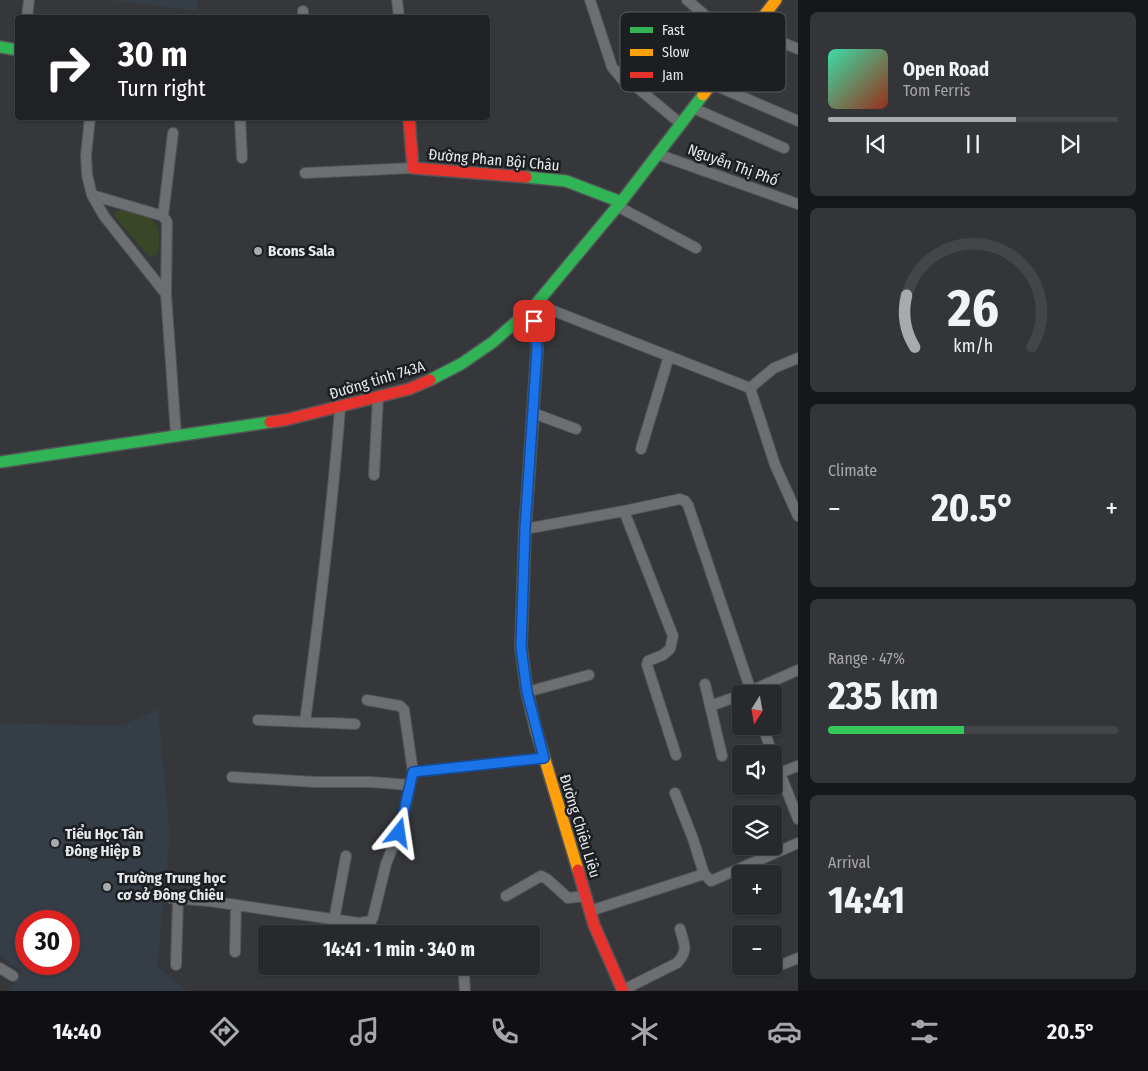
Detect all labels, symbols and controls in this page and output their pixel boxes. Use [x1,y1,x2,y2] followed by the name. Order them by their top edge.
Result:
[620,12,786,92] legend
[662,22,685,39] text: Fast
[118,33,188,75] text: 30 m
[35,35,100,100] icon: right
[662,44,689,61] text: Slow
[903,58,989,81] text: Open Road
[662,67,683,84] text: Jam
[118,75,206,102] text: Turn right
[903,81,970,100] text: Tom Ferris
[862,130,890,158] icon: previous
[959,130,987,158] icon: pause
[1056,130,1084,158] icon: next
[685,140,781,190] street label: Nguyễn Thị Phố
[428,145,560,175] street label: Đường Phan Bội Châu
[268,242,335,260] place label: Bcons Sala
[252,245,264,257] marker: Bcons Sala
[946,277,999,340] text: 26
[513,300,555,342] pin
[520,307,548,335] icon: arrive
[953,335,993,357] text: km/h
[327,357,427,403] street label: Đường tỉnh 743A
[828,461,877,480] text: Climate
[931,485,1015,531] text: 20.5°
[828,492,841,525] text: −
[1105,492,1118,525] text: +
[828,649,905,668] text: Range · 47%
[828,673,938,719] text: 235 km
[732,685,782,735] north arrow
[732,685,782,975] map controls
[732,745,782,795] button: sound
[556,772,604,880] street label: Đường Chiêu Liêu
[732,805,782,855] button: layers
[372,806,424,858] position arrow
[65,824,144,860] place label: Tiểu Học Tân Đông Hiệp B
[49,837,61,849] marker: Tiểu Học Tân Đông Hiệp B
[828,853,870,872] text: Arrival
[732,865,782,915] button: +
[117,869,226,904] place label: Trường Trung học cơ sở Đông Chiêu
[828,877,905,923] text: 14:41
[101,881,113,893] marker: Trường Trung học cơ sở Đông Chiêu
[15,910,80,975] speed limit sign: 30
[732,925,782,975] button: −
[323,938,475,961] text: 14:41 · 1 min · 340 m
[207,1014,242,1049] icon: directions
[347,1014,382,1049] icon: music
[487,1014,522,1049] icon: phone
[627,1014,662,1049] icon: climate
[767,1014,802,1049] icon: car
[907,1014,942,1049] icon: filters
[53,1018,101,1045] text: 14:40
[1047,1018,1095,1045] text: 20.5°

